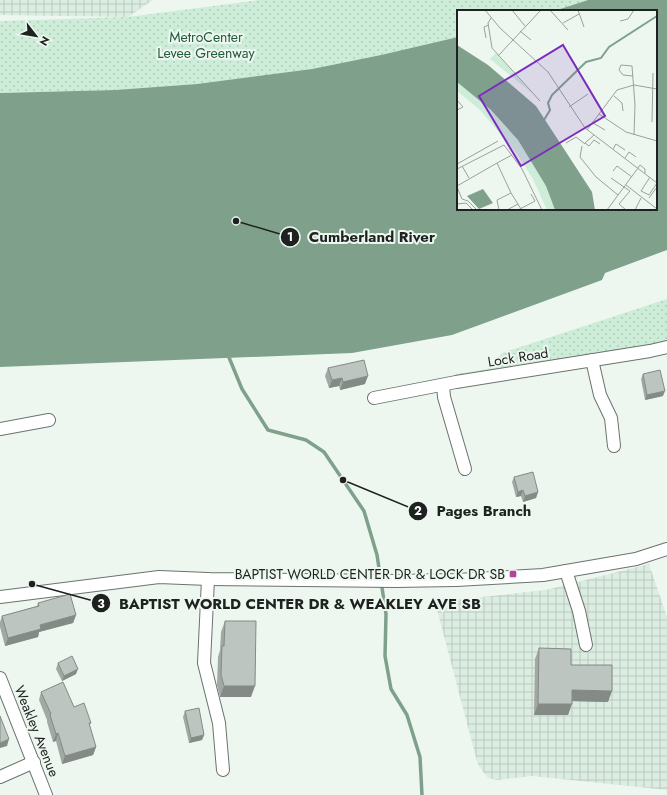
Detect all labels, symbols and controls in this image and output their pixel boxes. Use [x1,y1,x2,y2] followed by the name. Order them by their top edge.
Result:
[457,10,657,210] inset map
[16,16,56,56] north arrow
[157,27,256,63] park label: MetroCenter Levee Greenway
[35,33,54,49] text: N
[280,224,443,251] callout: Cumberland River
[309,226,436,248] text: Cumberland River
[287,228,293,246] text: 1
[486,342,550,372] street label: Lock Road
[408,497,539,524] callout: Pages Branch
[437,500,531,522] text: Pages Branch
[414,502,422,520] text: 2
[235,564,505,584] place label: BAPTIST WORLD CENTER DR & LOCK DR SB
[508,569,518,579] marker: BAPTIST WORLD CENTER DR & LOCK DR SB
[91,590,489,617] callout: BAPTIST WORLD CENTER DR & WEAKLEY AVE SB
[119,593,481,615] text: BAPTIST WORLD CENTER DR & WEAKLEY AVE SB
[97,595,105,613] text: 3
[10,682,64,780] street label: Weakley Avenue

